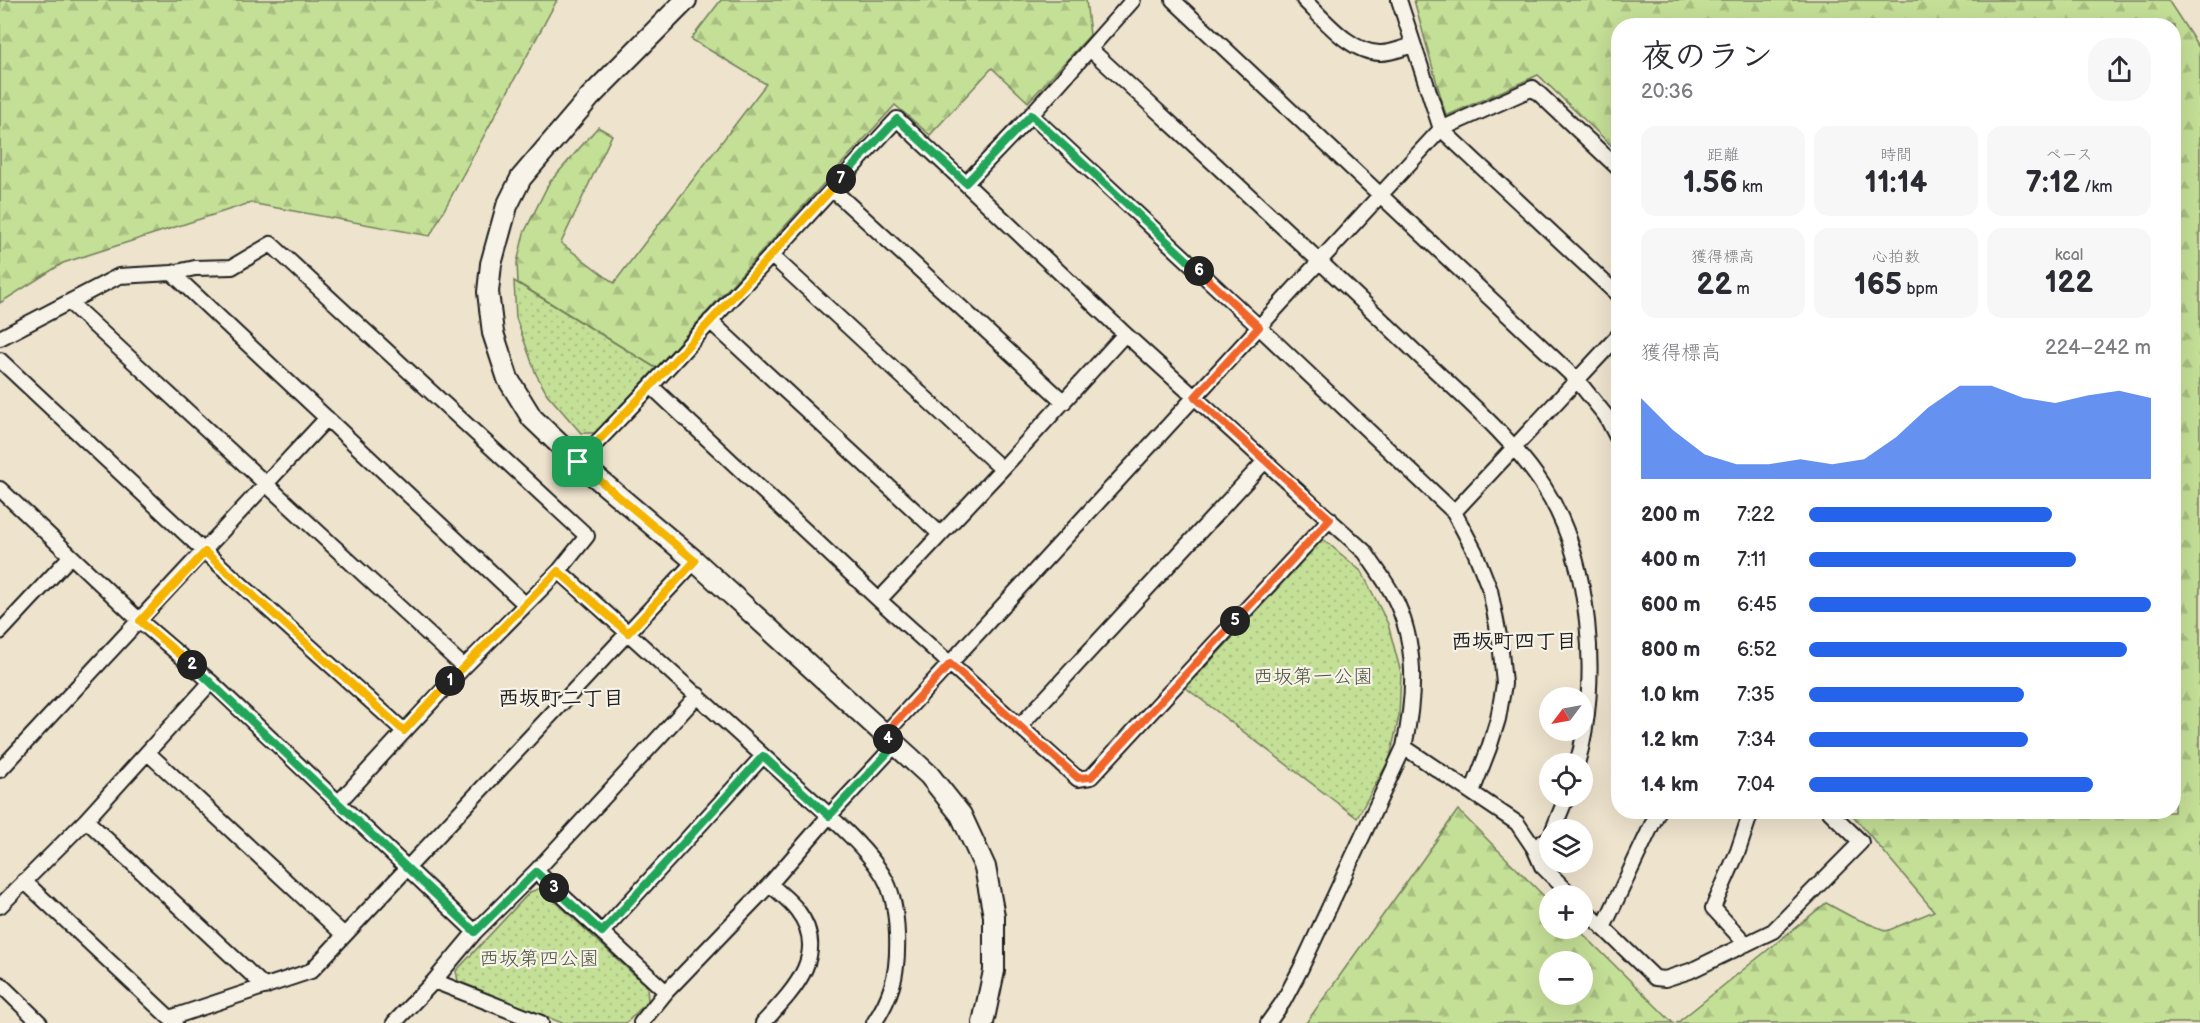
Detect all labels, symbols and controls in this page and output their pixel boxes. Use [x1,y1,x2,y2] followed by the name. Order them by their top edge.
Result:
[1641,37,1773,77] text: 夜のラン
[2088,38,2151,101] button: share
[1641,80,1693,104] text: 20:36
[1707,146,1739,165] text: 距離
[1880,146,1912,165] text: 時間
[2045,146,2093,165] text: ペース
[826,164,856,194] pin: 7
[1683,165,1738,201] text: 1.56
[1865,165,1927,201] text: 11:14
[2026,165,2080,201] text: 7:12
[837,169,845,188] text: 7
[1738,178,1763,197] text: km
[2080,178,2113,197] text: /km
[2055,246,2083,265] text: kcal
[1691,248,1755,267] text: 獲得標高
[1872,248,1920,267] text: 心拍数
[1184,256,1214,286] pin: 6
[1194,261,1204,280] text: 6
[2045,265,2093,301] text: 122
[1696,267,1732,303] text: 22
[1854,267,1902,303] text: 165
[1732,280,1750,299] text: m
[1902,280,1938,299] text: bpm
[2045,336,2151,360] text: 224–242 m
[1641,341,1721,365] text: 獲得標高
[552,436,603,487] pin
[561,445,594,478] icon: arrive
[1641,503,1700,527] text: 200 m
[1737,503,1774,527] text: 7:22
[1641,548,1700,572] text: 400 m
[1737,548,1766,572] text: 7:11
[1641,593,1701,617] text: 600 m
[1737,593,1777,617] text: 6:45
[1220,606,1250,636] pin: 5
[1230,611,1240,630] text: 5
[1451,629,1577,654] district label: 西坂町四丁目
[1641,638,1700,662] text: 800 m
[1737,638,1777,662] text: 6:52
[177,650,207,680] pin: 2
[187,655,197,674] text: 2
[1253,665,1373,689] park label: 西坂第一公園
[435,666,465,696] pin: 1
[447,671,453,690] text: 1
[1641,683,1699,707] text: 1.0 km
[1737,683,1775,707] text: 7:35
[498,686,624,711] district label: 西坂町二丁目
[1539,687,1593,741] north arrow
[1539,687,1593,1005] map controls
[873,724,903,754] pin: 4
[1641,728,1699,752] text: 1.2 km
[1737,728,1775,752] text: 7:34
[883,729,893,748] text: 4
[1539,753,1593,807] button: locate
[1641,773,1699,797] text: 1.4 km
[1737,773,1775,797] text: 7:04
[1539,819,1593,873] button: layers
[539,873,569,903] pin: 3
[549,878,559,897] text: 3
[1539,885,1593,939] button: +
[479,947,599,971] park label: 西坂第四公園
[1539,951,1593,1005] button: −

